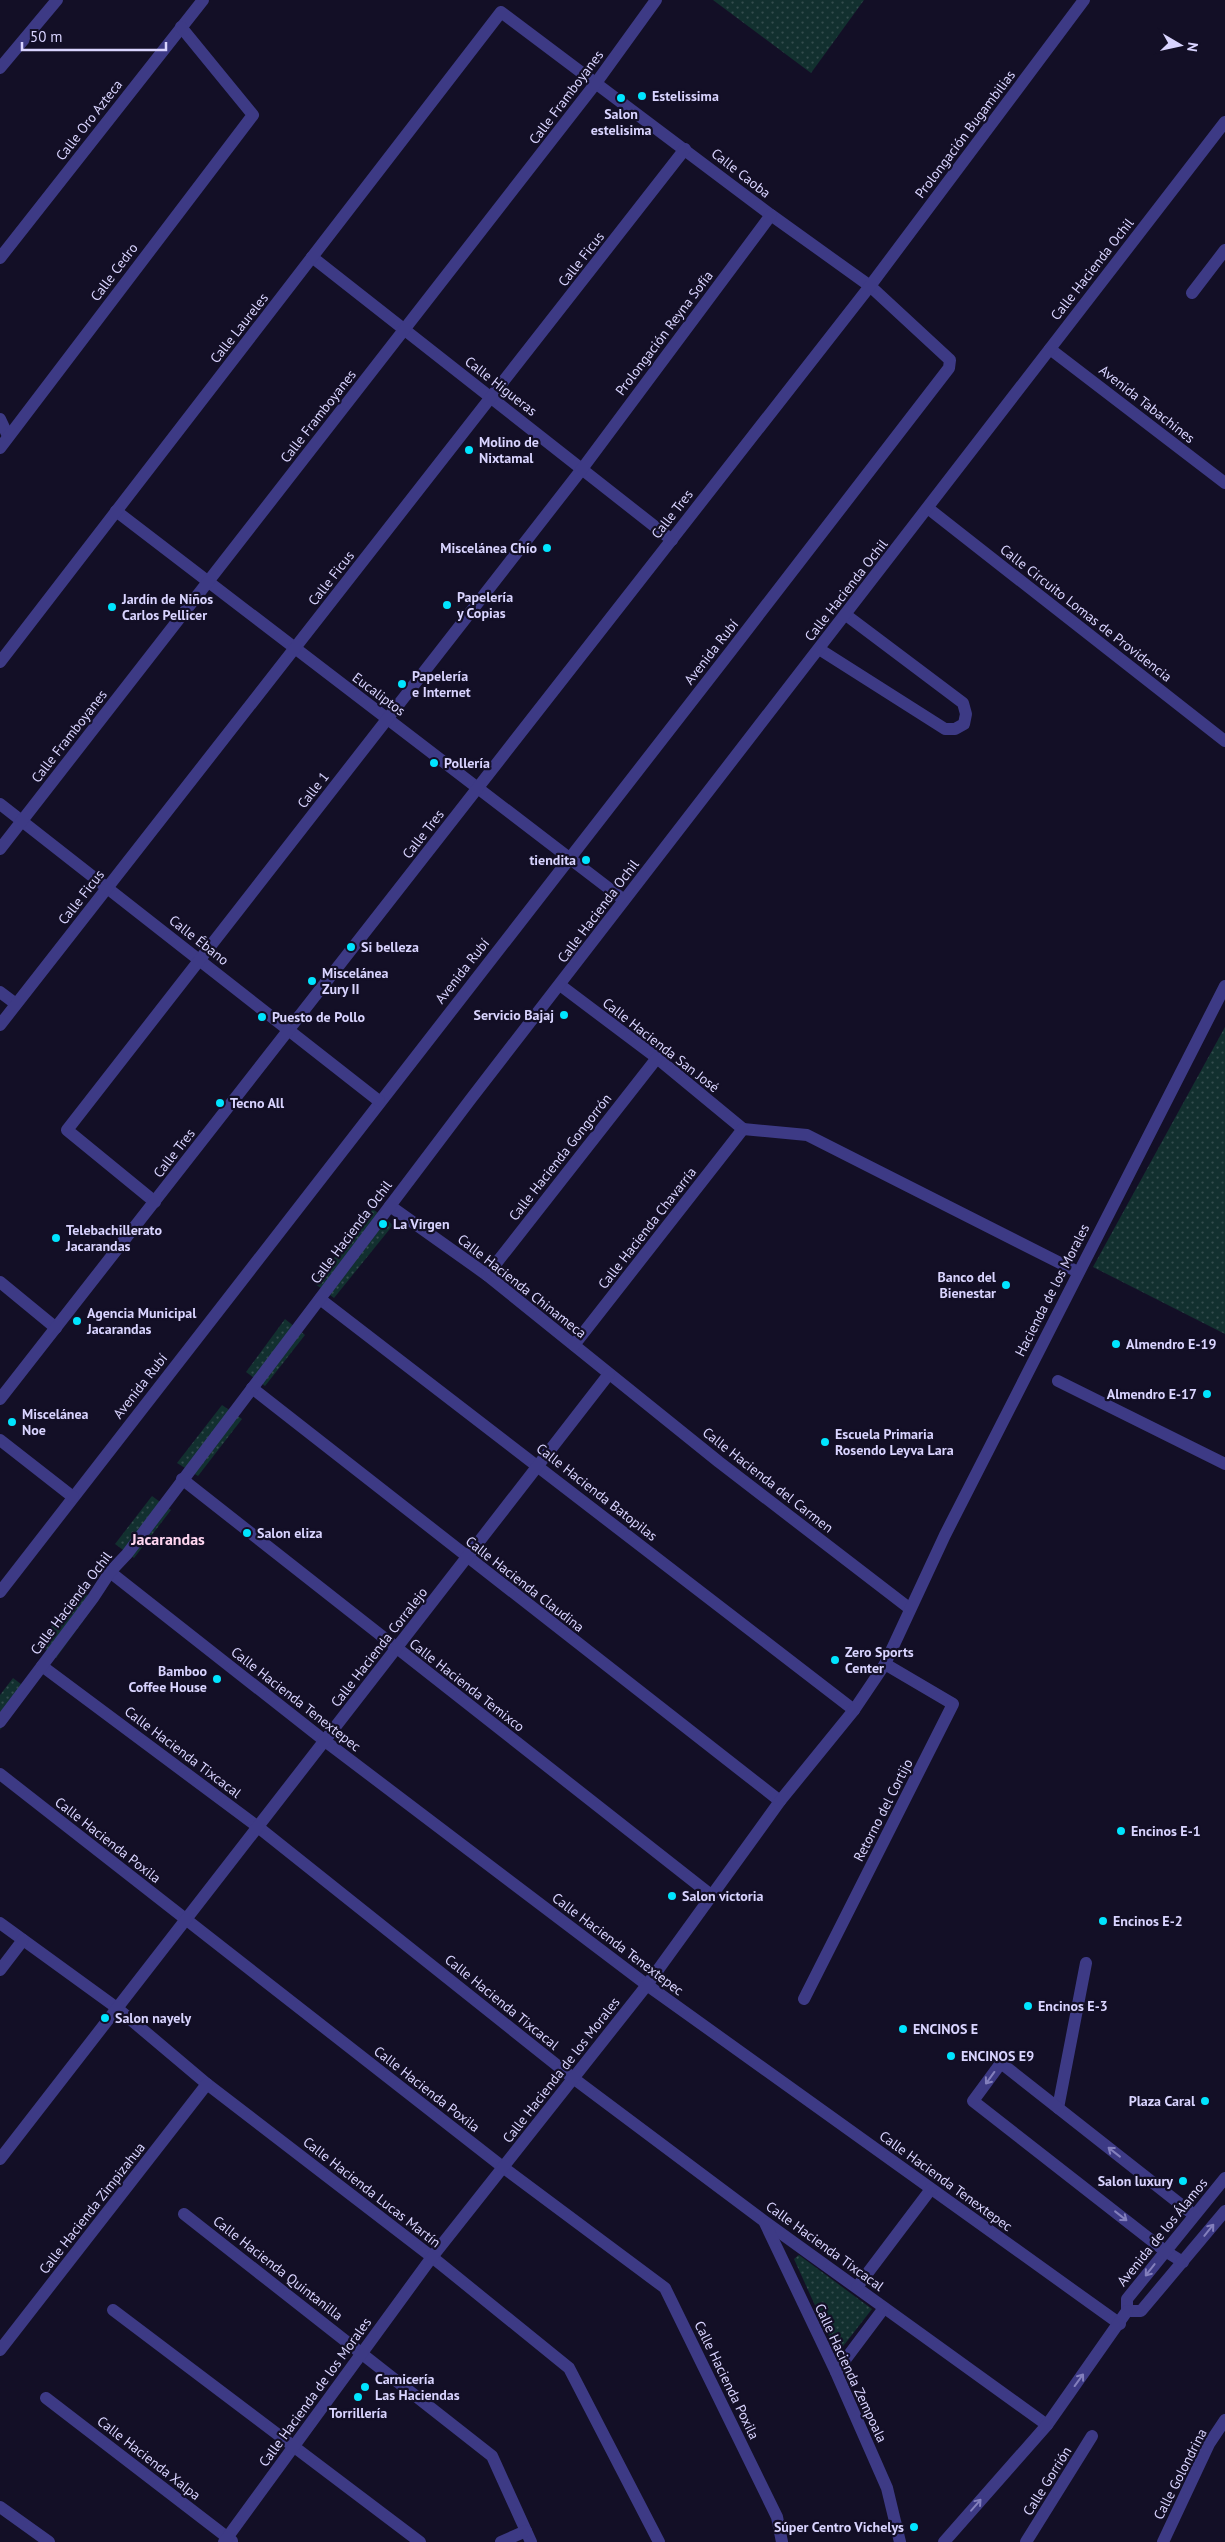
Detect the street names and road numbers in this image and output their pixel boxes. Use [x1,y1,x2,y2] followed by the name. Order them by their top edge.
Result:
[525,46,607,148] street label: Calle Framboyanes
[911,66,1019,202] street label: Prolongación Bugambilias
[52,76,126,164] street label: Calle Oro Azteca
[708,144,774,202] street label: Calle Caoba
[1047,214,1137,324] street label: Calle Hacienda Ochil
[554,228,608,290] street label: Calle Ficus
[86,239,142,305] street label: Calle Cedro
[611,267,717,399] street label: Prolongación Reyna Sofía
[206,289,272,367] street label: Calle Laureles
[461,352,541,420] street label: Calle Higueras
[1095,361,1199,447] street label: Avenida Tabachines
[276,366,360,466] street label: Calle Framboyanes
[647,486,697,542] street label: Calle Tres
[801,535,891,645] street label: Calle Hacienda Ochil
[996,540,1176,686] street label: Calle Circuito Lomas de Providencia
[304,547,358,609] street label: Calle Ficus
[680,616,742,688] street label: Avenida Rubí
[349,668,409,720] street label: Eucaliptos
[27,686,111,786] street label: Calle Framboyanes
[293,768,333,812] street label: Calle 1
[398,806,448,862] street label: Calle Tres
[553,856,643,966] street label: Calle Hacienda Ochil
[54,866,108,928] street label: Calle Ficus
[166,911,232,969] street label: Calle Ébano
[431,935,493,1007] street label: Avenida Rubí
[599,994,723,1096] street label: Calle Hacienda San José
[505,1090,615,1224] street label: Calle Hacienda Gongorrón
[149,1125,199,1181] street label: Calle Tres
[594,1163,700,1293] street label: Calle Hacienda Chavarría
[306,1177,396,1287] street label: Calle Hacienda Ochil
[1011,1221,1093,1359] street label: Hacienda de los Morales
[454,1230,590,1342] street label: Calle Hacienda Chinameca
[109,1350,171,1422] street label: Avenida Rubí
[699,1423,837,1537] street label: Calle Hacienda del Carmen
[533,1439,661,1545] street label: Calle Hacienda Batopilas
[462,1532,588,1636] street label: Calle Hacienda Claudina
[26,1548,116,1658] street label: Calle Hacienda Ochil
[327,1584,431,1710] street label: Calle Hacienda Corralejo
[406,1634,528,1736] street label: Calle Hacienda Temixco
[227,1643,365,1755] street label: Calle Hacienda Tenextepec
[121,1702,245,1802] street label: Calle Hacienda Tixcacal
[849,1756,917,1864] street label: Retorno del Cortijo
[51,1793,165,1887] street label: Calle Hacienda Poxila
[549,1889,687,1999] street label: Calle Hacienda Tenextepec
[441,1950,563,2054] street label: Calle Hacienda Tixcacal
[498,1993,624,2147] street label: Calle Hacienda de los Morales
[370,2042,484,2136] street label: Calle Hacienda Poxila
[876,2127,1016,2235] street label: Calle Hacienda Tenextepec
[300,2133,444,2251] street label: Calle Hacienda Lucas Martín
[35,2138,149,2277] street label: Calle Hacienda Zimpizahua
[1113,2174,1211,2290] street label: Avenida de los Álamos
[762,2197,888,2295] street label: Calle Hacienda Tixcacal
[209,2212,347,2324] street label: Calle Hacienda Quintanilla
[811,2301,891,2445] street label: Calle Hacienda Zempoala
[255,2314,375,2470] street label: Calle Hacienda de los Morales
[690,2318,764,2442] street label: Calle Hacienda Poxila
[94,2412,204,2504] street label: Calle Hacienda Xalpa
[1149,2425,1211,2523] street label: Calle Golondrina
[1019,2443,1075,2519] street label: Calle Gorrión

